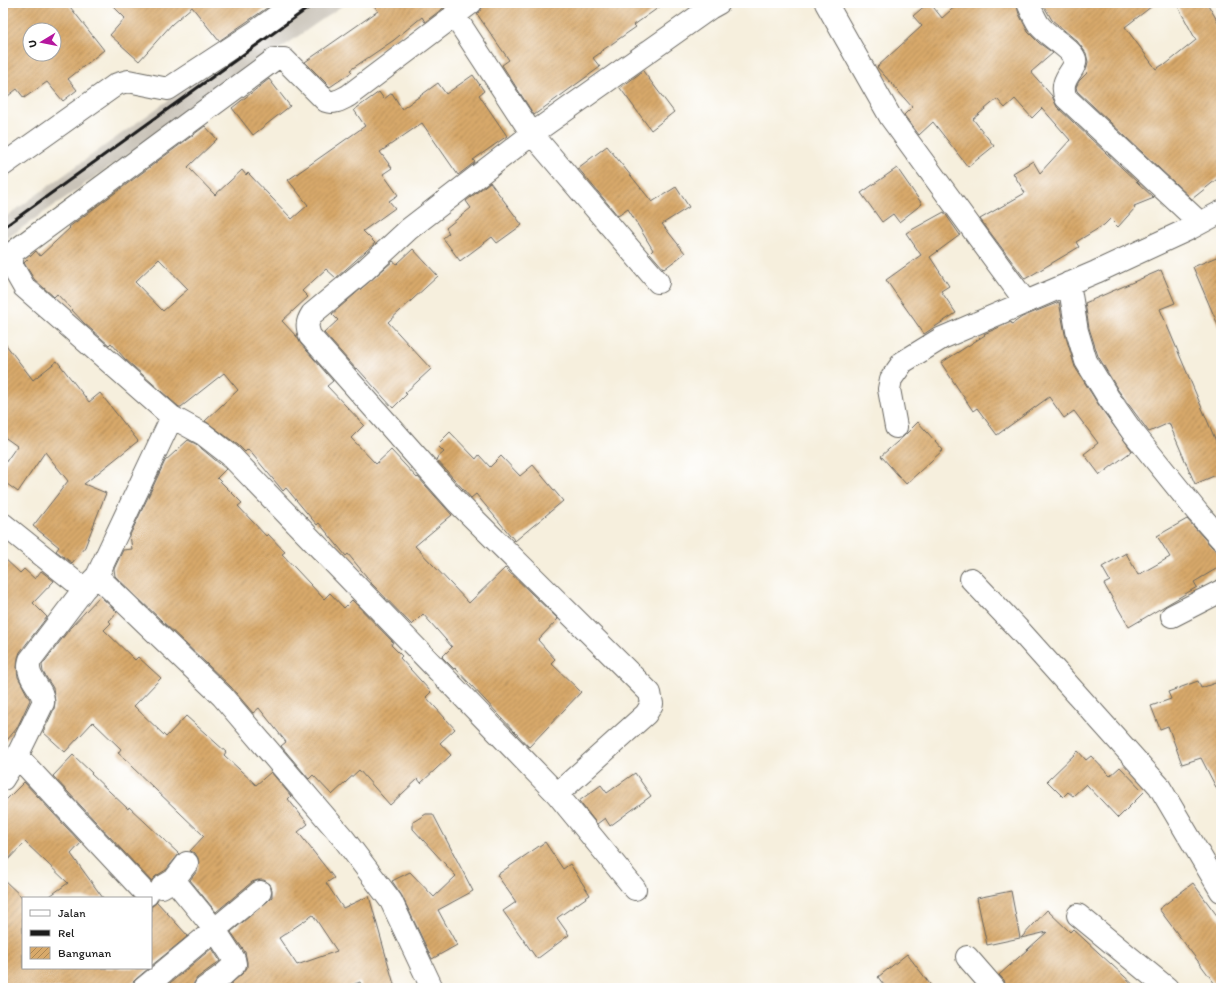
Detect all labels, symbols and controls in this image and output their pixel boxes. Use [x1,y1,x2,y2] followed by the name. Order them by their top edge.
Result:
[22,22,62,62] north arrow
[26,39,40,48] text: U
[22,897,152,969] legend
[58,906,86,920] text: Jalan
[58,926,75,940] text: Rel
[58,946,111,960] text: Bangunan

